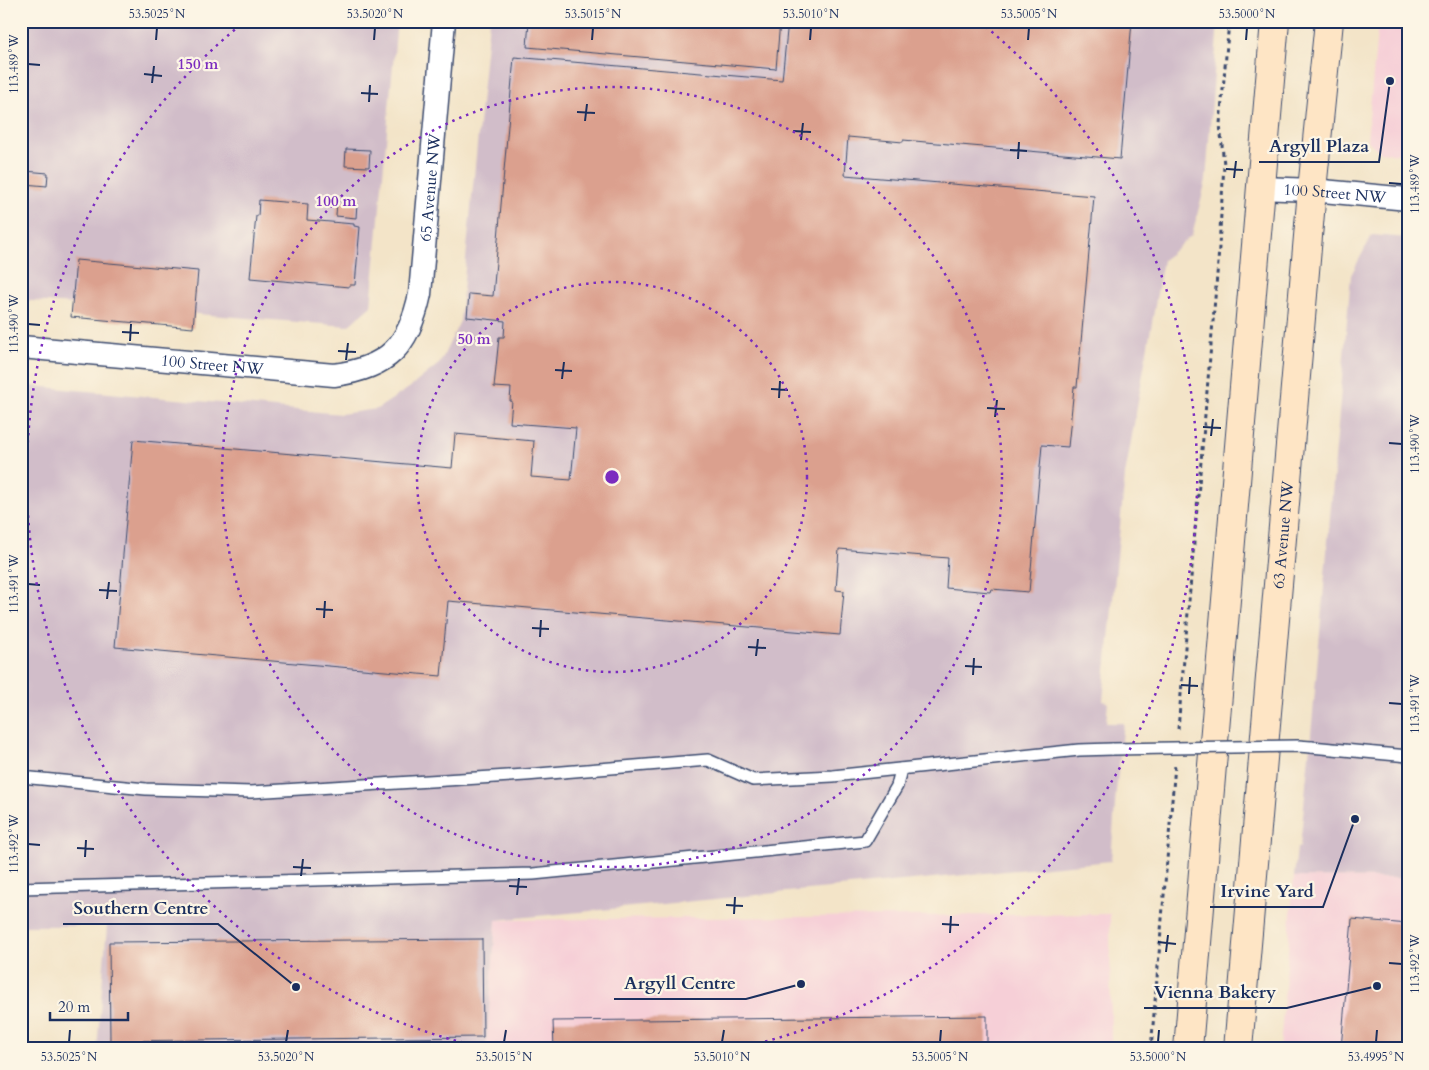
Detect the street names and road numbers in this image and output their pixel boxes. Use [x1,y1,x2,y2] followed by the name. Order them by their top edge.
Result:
[415,133,446,243] street label: 65 Avenue NW
[1283,179,1387,209] street label: 100 Street NW
[160,350,265,381] street label: 100 Street NW
[1268,480,1299,590] street label: 63 Avenue NW

